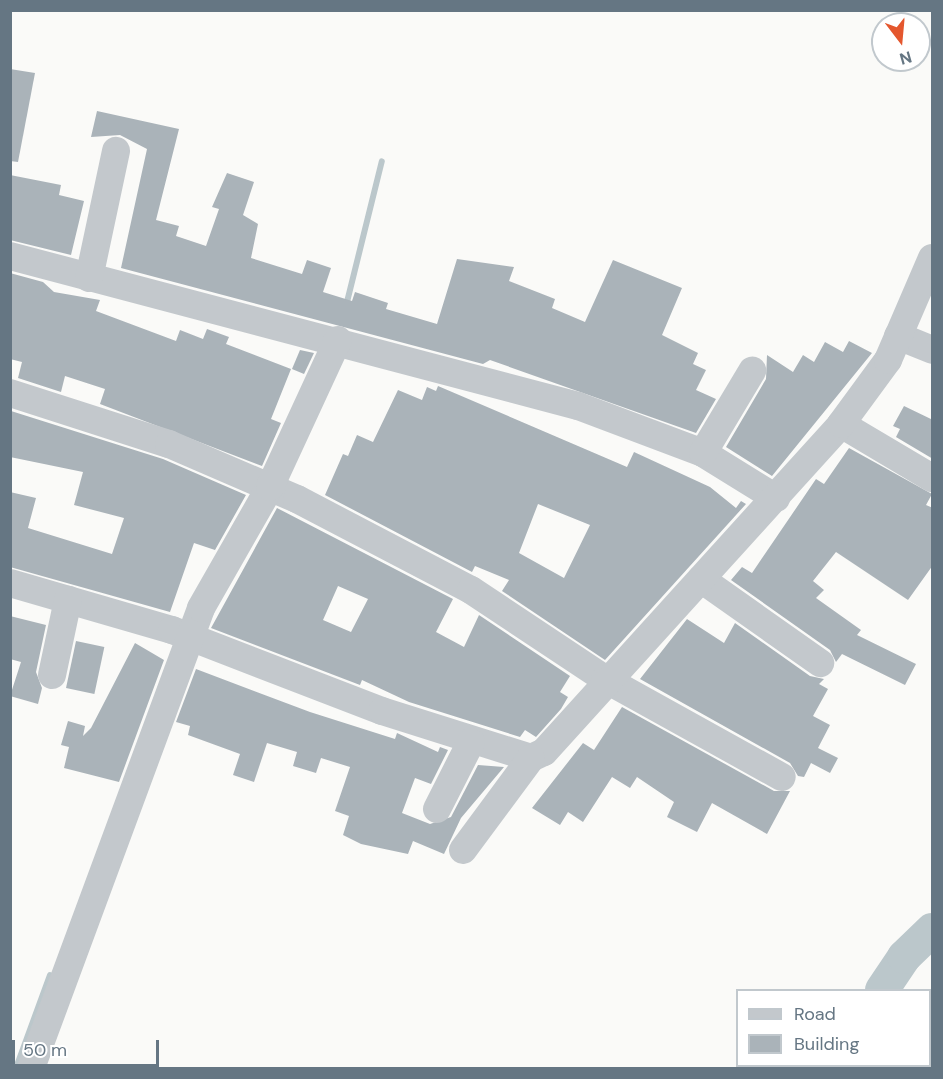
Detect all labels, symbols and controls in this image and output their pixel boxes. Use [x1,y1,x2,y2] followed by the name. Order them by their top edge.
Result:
[871,12,931,72] north arrow
[897,46,914,70] text: N
[736,989,931,1067] legend
[794,1002,836,1026] text: Road
[15,1028,162,1066] scale bar
[794,1032,859,1056] text: Building
[23,1038,67,1062] text: 50 m

